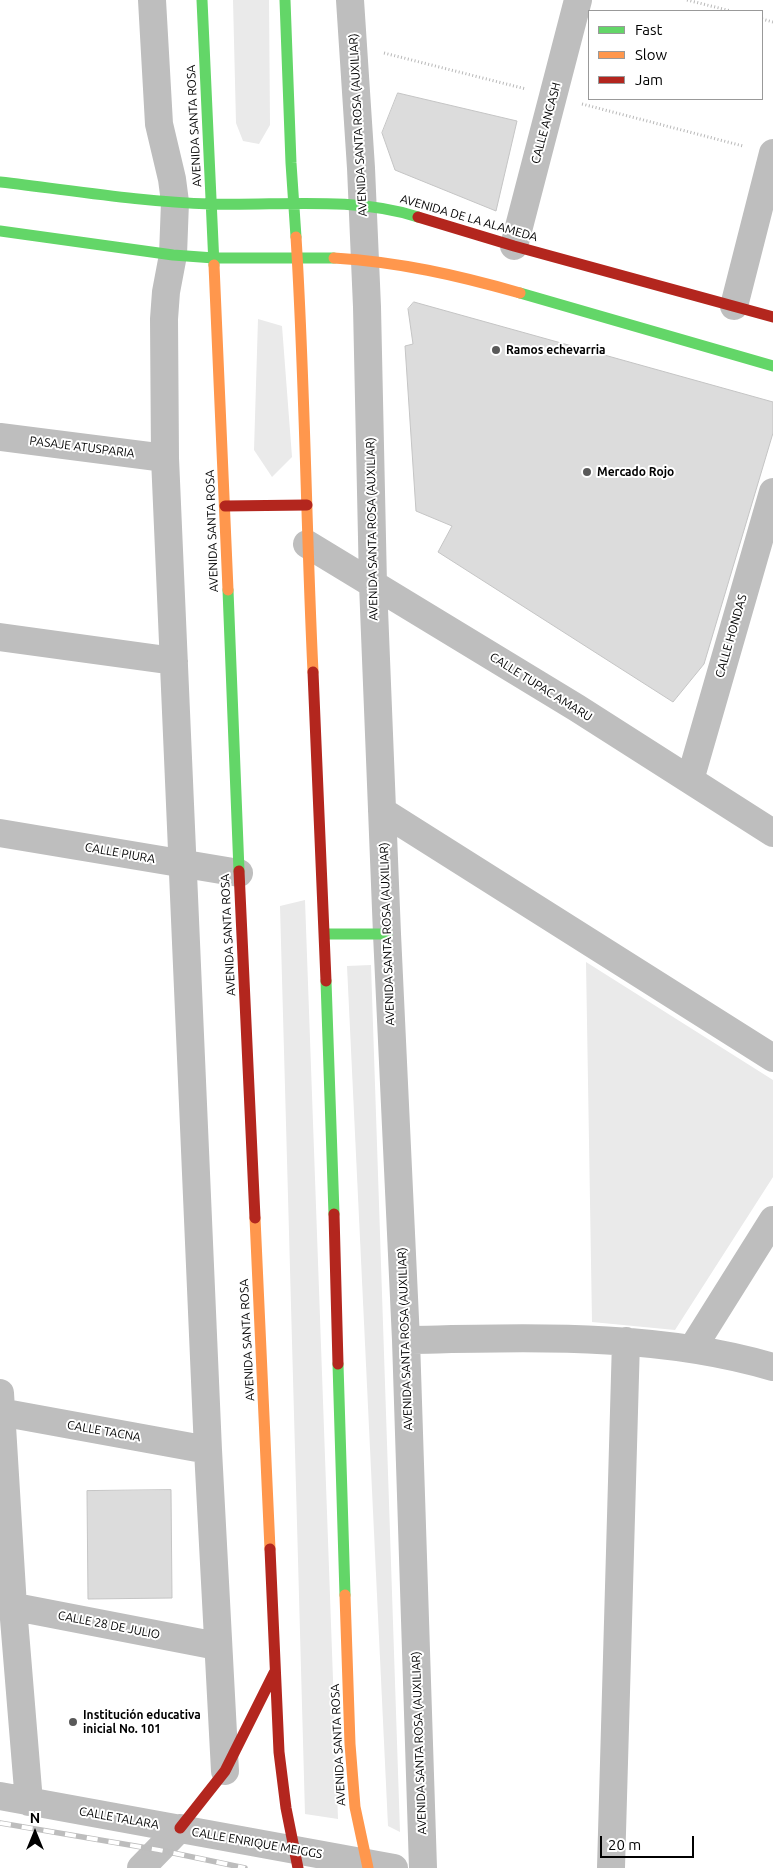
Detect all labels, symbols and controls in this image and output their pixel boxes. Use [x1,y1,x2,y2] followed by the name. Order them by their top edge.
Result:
[588,10,763,100] legend
[635,21,662,38] text: Fast
[346,33,370,217] street label: AVENIDA SANTA ROSA (AUXILIAR)
[635,46,667,63] text: Slow
[184,65,204,187] street label: AVENIDA SANTA ROSA
[635,71,663,88] text: Jam
[528,81,564,165] street label: CALLE ANCASH
[399,191,539,245] street label: AVENIDA DE LA ALAMEDA
[506,343,606,357] place label: Ramos echevarria
[490,344,502,356] marker: Ramos echevarria
[29,433,135,461] street label: PASAJE ATUSPARIA
[363,437,381,621] street label: AVENIDA SANTA ROSA (AUXILIAR)
[597,465,674,479] place label: Mercado Rojo
[581,466,593,478] marker: Mercado Rojo
[203,470,221,592] street label: AVENIDA SANTA ROSA
[712,593,750,679] street label: CALLE HONDAS
[487,650,595,724] street label: CALLE TUPAC AMARU
[84,840,156,866] street label: CALLE PIURA
[377,842,397,1026] street label: AVENIDA SANTA ROSA (AUXILIAR)
[218,874,238,996] street label: AVENIDA SANTA ROSA
[395,1247,415,1431] street label: AVENIDA SANTA ROSA (AUXILIAR)
[237,1279,257,1401] street label: AVENIDA SANTA ROSA
[66,1417,142,1445] street label: CALLE TACNA
[57,1608,161,1642] street label: CALLE 28 DE JULIO
[409,1651,429,1835] street label: AVENIDA SANTA ROSA (AUXILIAR)
[328,1684,348,1806] street label: AVENIDA SANTA ROSA
[83,1708,201,1736] place label: Institución educativa inicial No. 101
[67,1716,79,1728] marker: Institución educativa inicial No. 101
[78,1804,160,1832] street label: CALLE TALARA
[10,1808,60,1858] north arrow
[30,1810,40,1826] text: N
[191,1824,323,1862] street label: CALLE ENRIQUE MEIGGS
[603,1826,697,1858] scale bar
[608,1836,641,1853] text: 20 m

